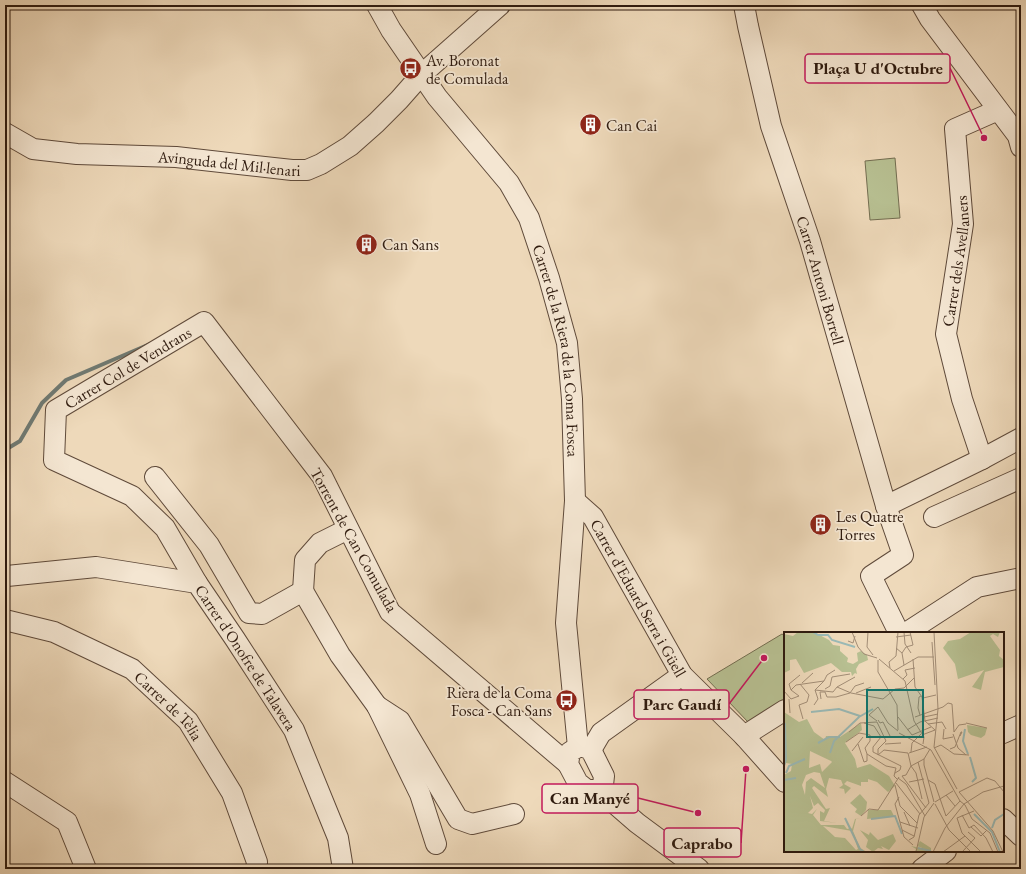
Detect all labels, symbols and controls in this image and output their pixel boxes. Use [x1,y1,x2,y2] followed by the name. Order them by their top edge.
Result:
[425,50,509,89] place label: Av. Boronat de Comulada
[805,54,950,83] callout: Plaça U d'Octubre
[397,56,423,82] bus stop icon: Av. Boronat de Comulada
[813,57,943,79] text: Plaça U d'Octubre
[577,112,603,138] building icon: Can Cai
[606,115,657,136] place label: Can Cai
[156,146,301,181] street label: Avinguda del Mil·lenari
[937,195,974,328] street label: Carrer dels Avellaners
[792,213,850,347] street label: Carrer Antoni Borrell
[354,231,380,257] building icon: Can Sans
[382,234,439,255] place label: Can Sans
[528,241,584,458] street label: Carrer de la Riera de la Coma Fosca
[60,321,195,413] street label: Carrer Col de Vendrans
[305,464,403,617] street label: Torrent de Can Comulada
[836,506,904,545] place label: Les Quatre Torres
[808,512,834,538] building icon: Les Quatre Torres
[586,515,692,681] street label: Carrer d'Eduard Serra i Güell
[190,580,302,735] street label: Carrer d'Onofre de Talavera
[784,632,1004,852] inset map
[130,666,208,745] street label: Carrer de Tèlia
[446,682,553,721] place label: Riera de la Coma Fosca - Can Sans
[554,688,580,714] bus stop icon: Riera de la Coma Fosca - Can Sans
[634,690,729,719] callout: Parc Gaudí
[643,693,721,715] text: Parc Gaudí
[542,784,638,813] callout: Can Manyé
[550,787,630,809] text: Can Manyé
[664,828,741,857] callout: Caprabo
[672,832,733,854] text: Caprabo

